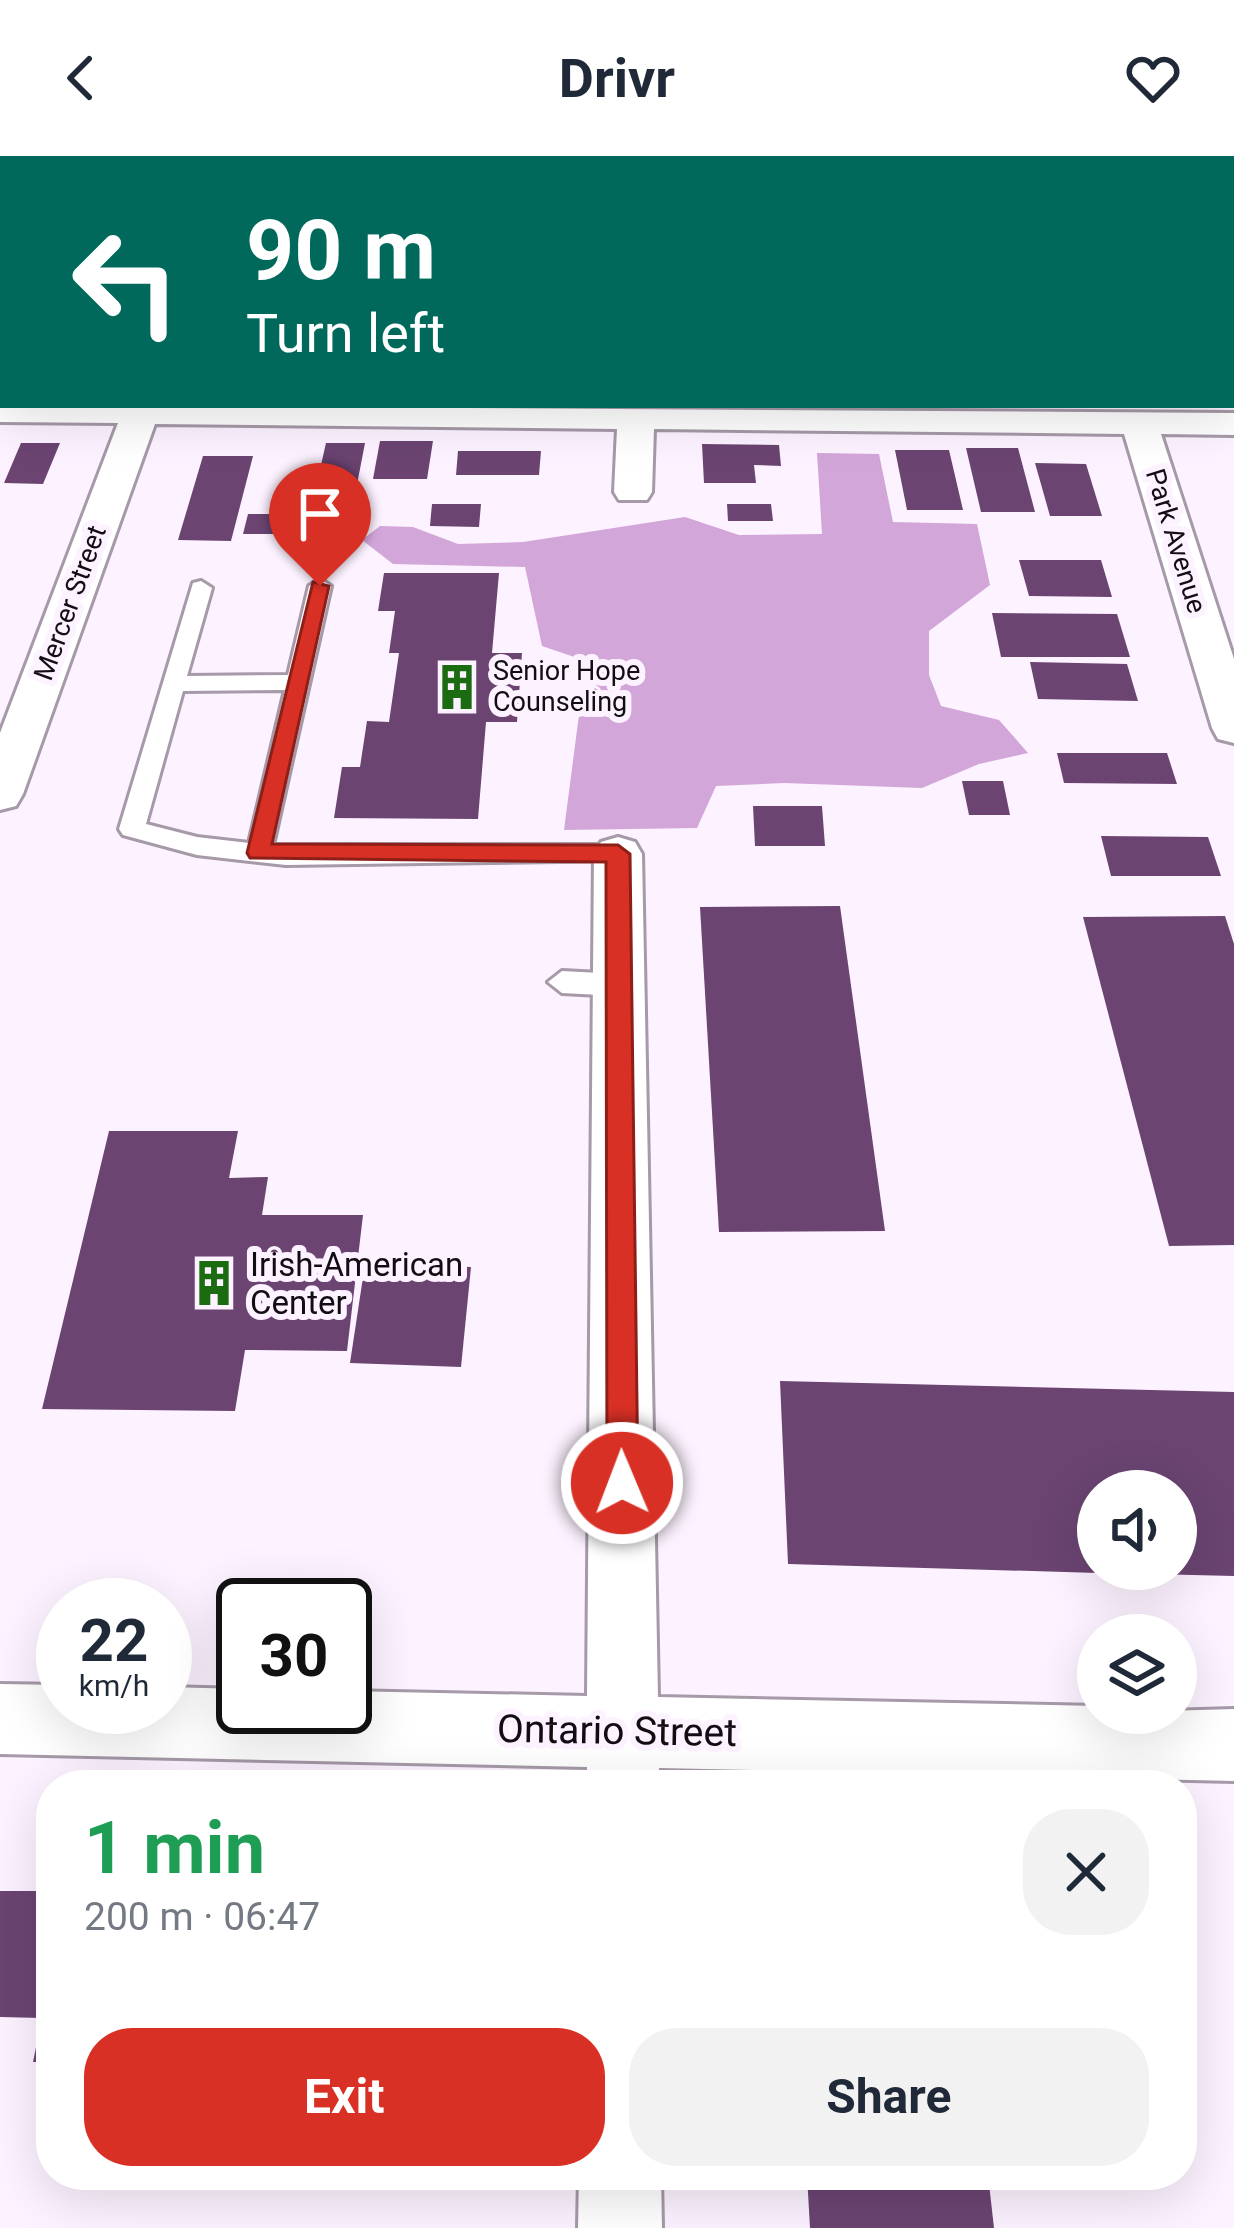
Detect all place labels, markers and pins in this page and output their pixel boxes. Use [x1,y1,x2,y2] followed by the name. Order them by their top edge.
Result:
[269,463,371,586] pin
[493,655,640,718] place label: Senior Hope Counseling
[432,662,482,712] building icon: Senior Hope Counseling
[250,1245,463,1322] place label: Irish-American Center
[189,1258,239,1308] building icon: Irish-American Center

